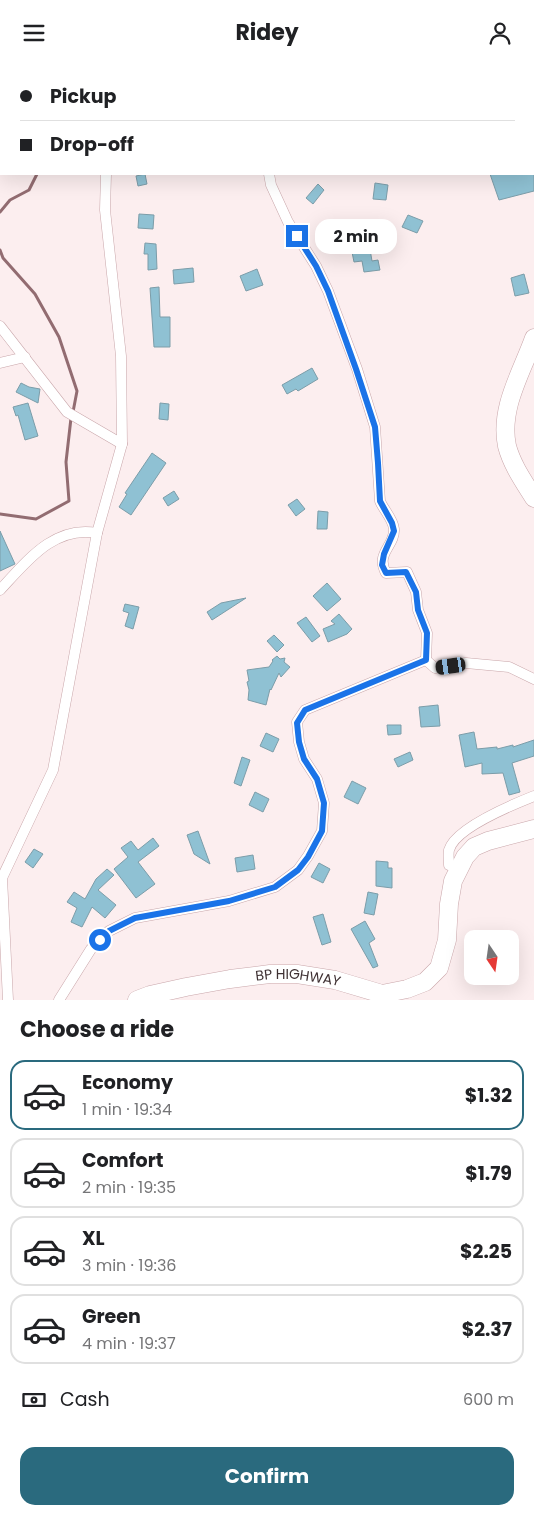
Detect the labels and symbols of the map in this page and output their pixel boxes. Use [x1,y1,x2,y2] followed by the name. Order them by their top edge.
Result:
[314,219,397,253] callout: 2 min
[286,225,308,247] route end
[435,656,466,676] car
[89,929,111,951] route start
[464,930,519,985] north arrow
[254,964,343,991] street label: BP HIGHWAY

